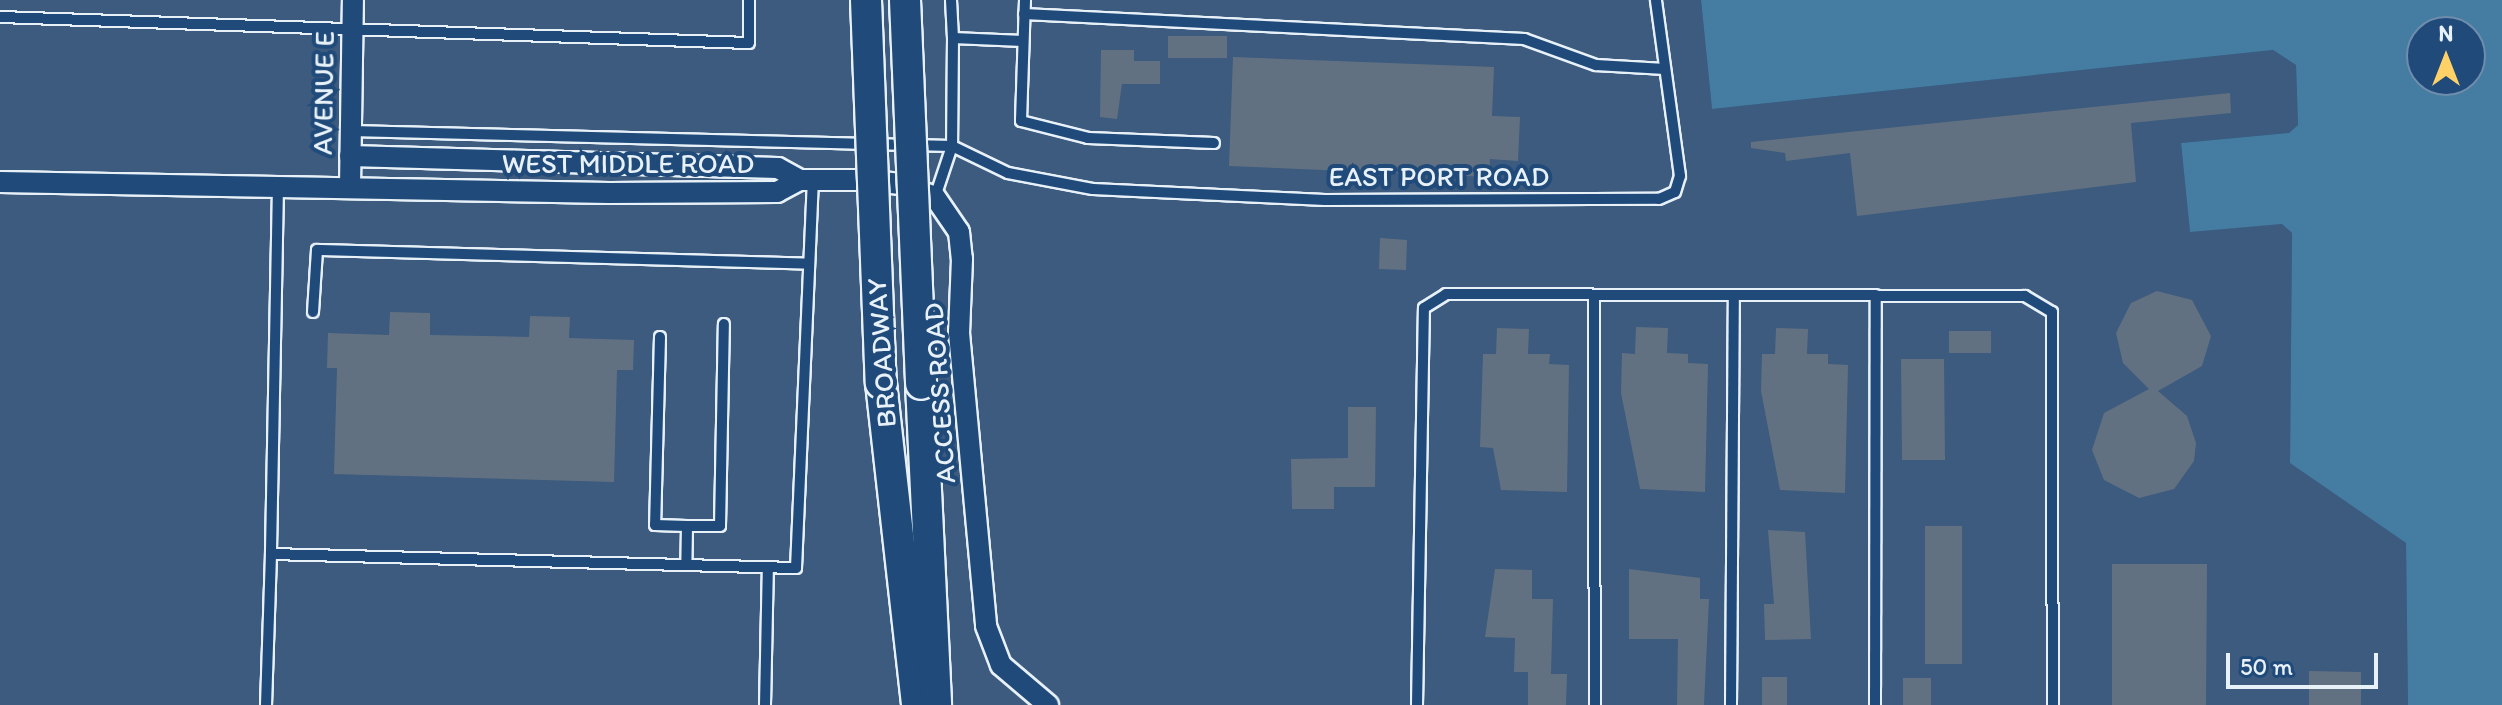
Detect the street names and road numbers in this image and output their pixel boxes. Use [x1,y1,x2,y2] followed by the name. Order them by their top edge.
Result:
[305,31,341,155] street label: AVENUE E
[501,146,755,180] street label: WEST MIDDLE ROAD
[1329,159,1549,193] street label: EAST PORT ROAD
[859,277,903,429] street label: BROADWAY
[916,302,962,484] street label: ACCESS ROAD

